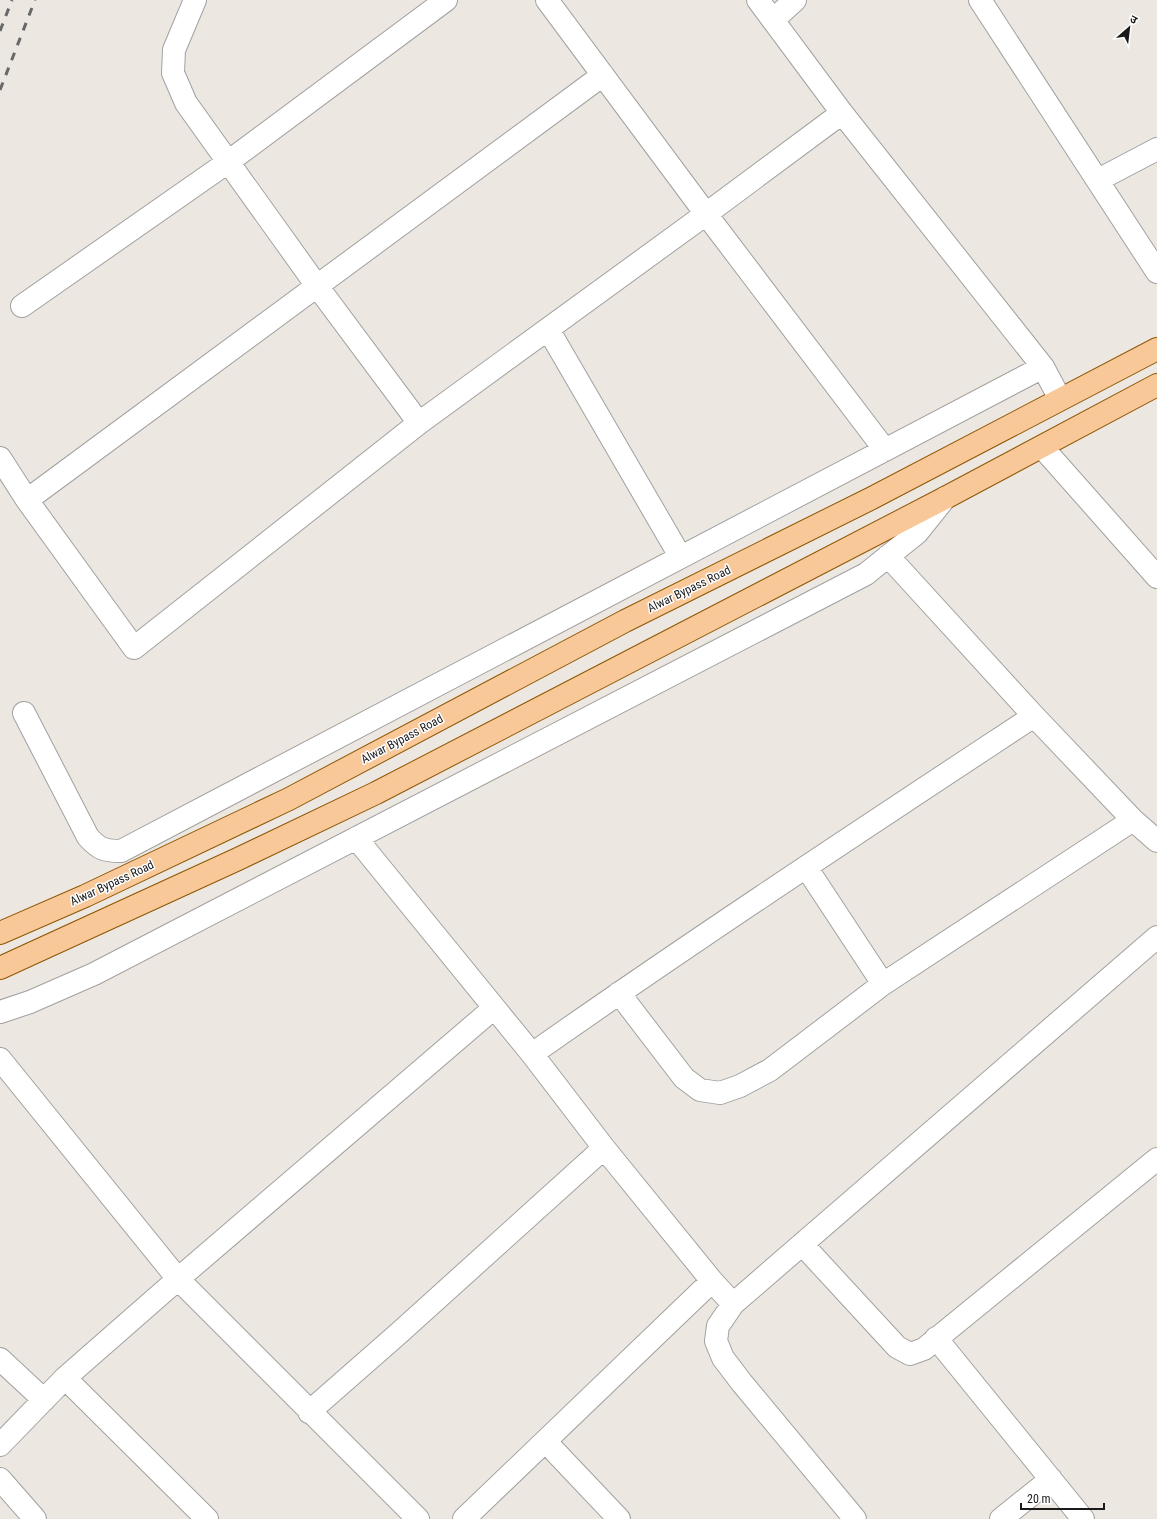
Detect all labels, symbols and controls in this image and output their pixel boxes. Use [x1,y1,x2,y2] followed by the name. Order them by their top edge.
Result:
[1109,8,1149,48] north arrow
[1128,12,1140,27] text: उ
[645,563,733,615] street label: Alwar Bypass Road
[359,712,445,766] street label: Alwar Bypass Road
[68,857,156,908] street label: Alwar Bypass Road
[1021,1485,1104,1511] scale bar
[1027,1492,1051,1506] text: 20 m

